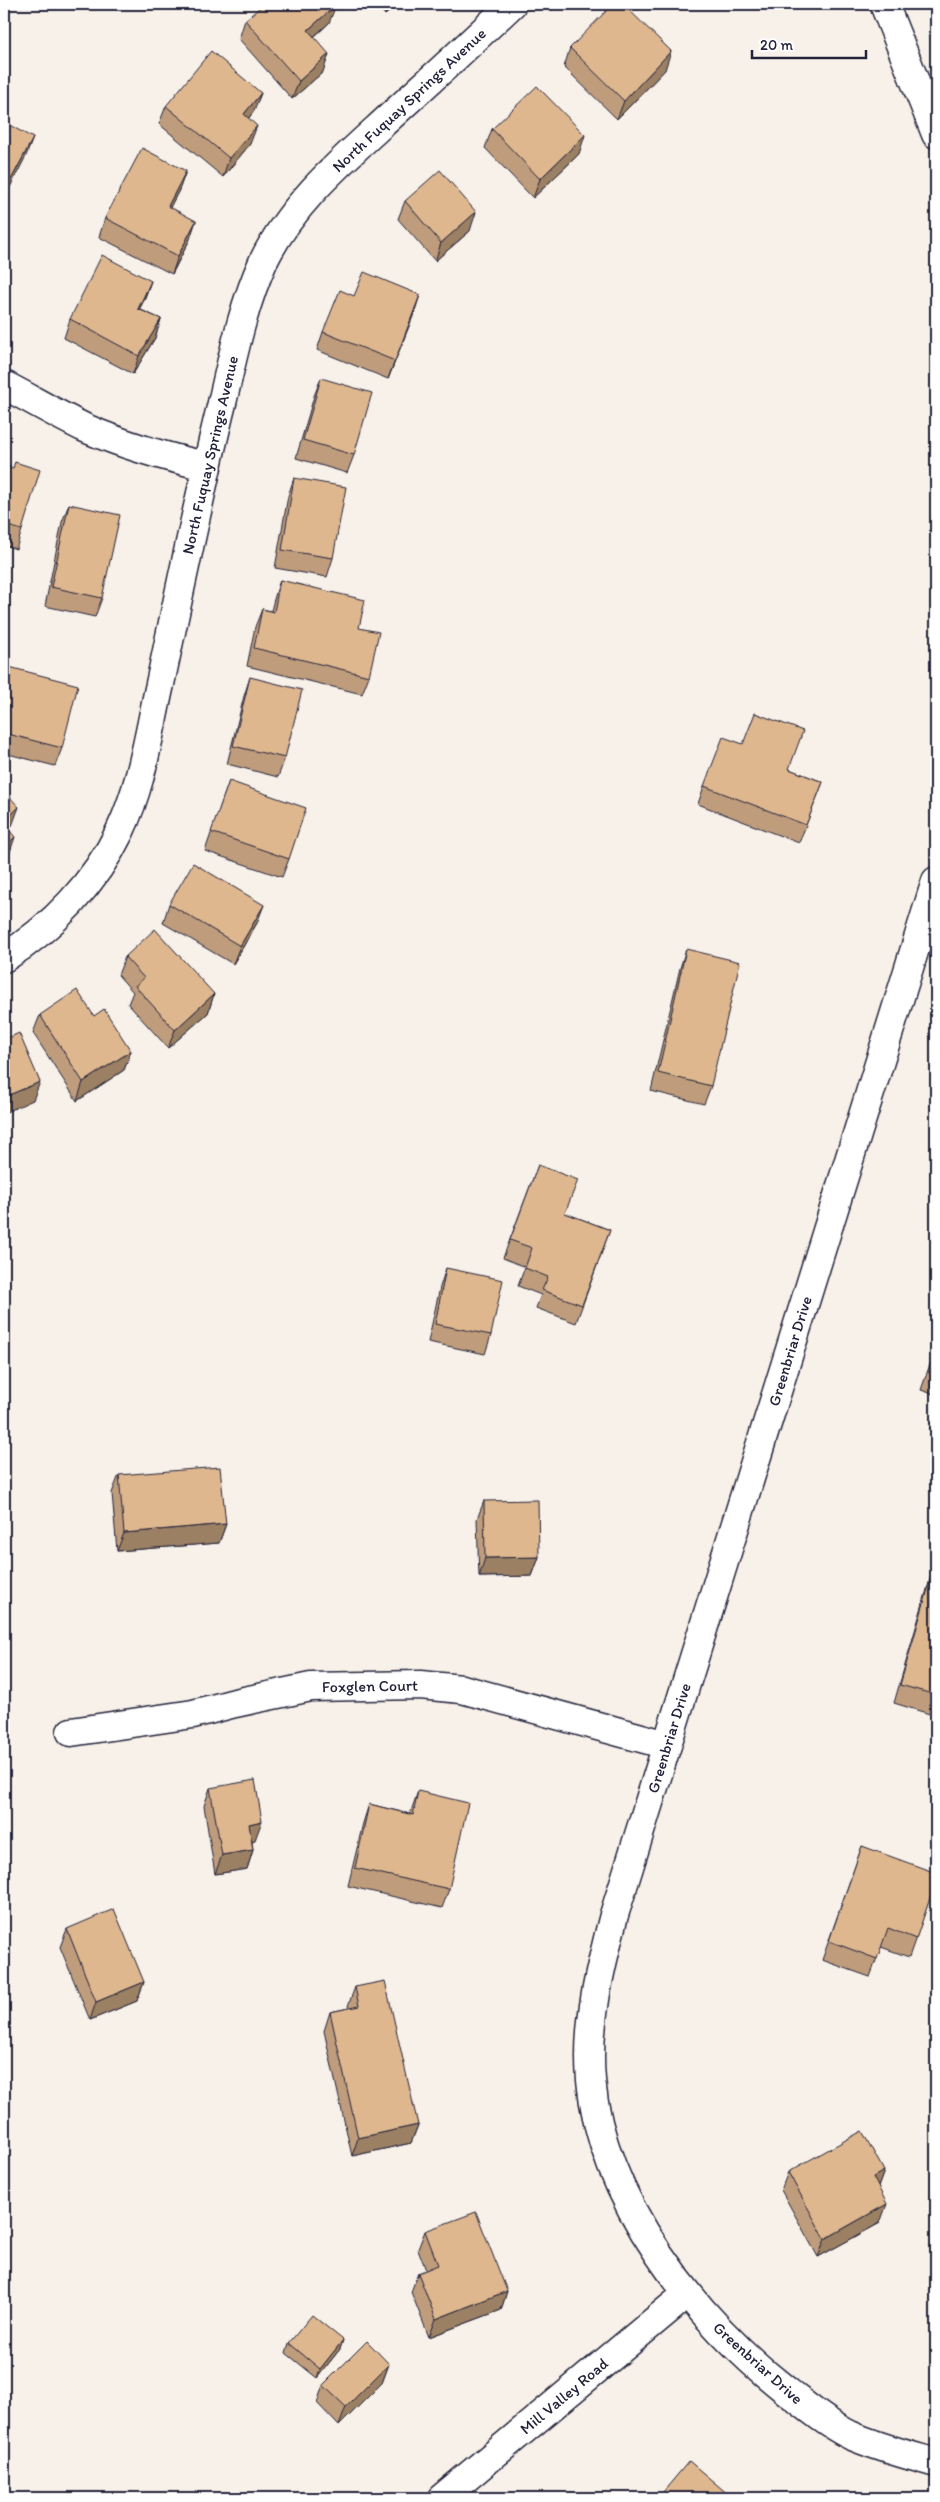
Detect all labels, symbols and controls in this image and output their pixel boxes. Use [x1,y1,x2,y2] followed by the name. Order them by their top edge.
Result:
[328,24,490,176] street label: North Fuquay Springs Avenue
[752,28,866,60] scale bar
[760,36,794,54] text: 20 m
[178,354,242,556] street label: North Fuquay Springs Avenue
[764,1293,816,1408] street label: Greenbriar Drive
[322,1676,418,1696] street label: Foxglen Court
[643,1680,695,1795] street label: Greenbriar Drive
[709,2318,807,2408] street label: Greenbriar Drive
[516,2354,612,2438] street label: Mill Valley Road

